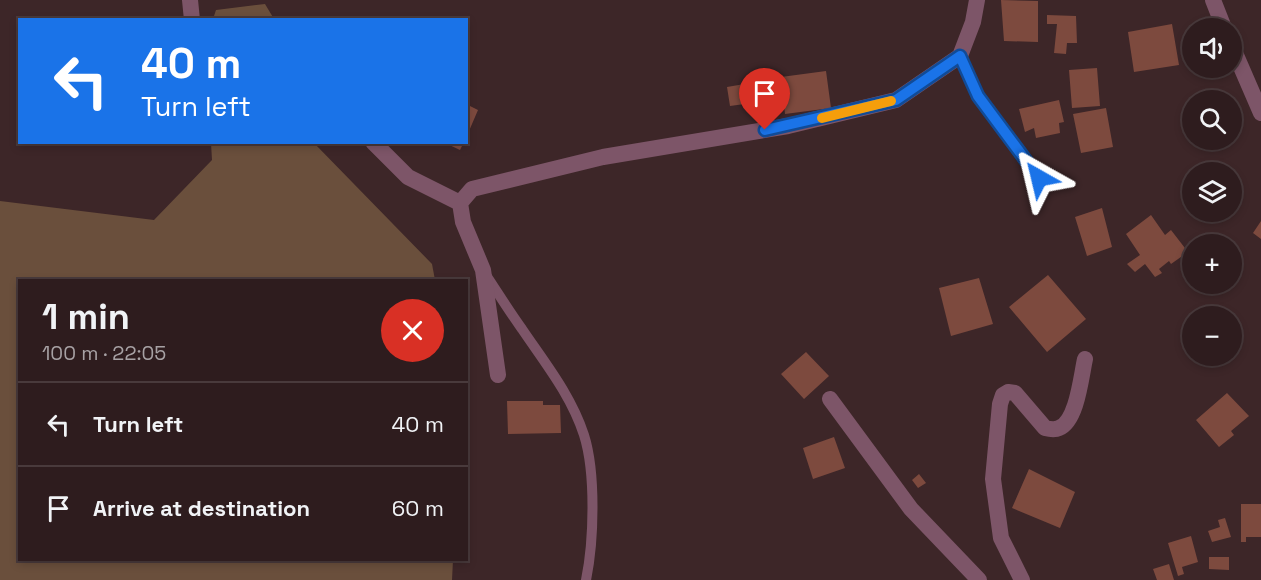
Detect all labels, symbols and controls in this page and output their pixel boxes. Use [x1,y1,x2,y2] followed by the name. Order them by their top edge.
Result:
[1182,18,1242,366] map controls
[1182,18,1242,78] button: sound
[141,37,241,90] text: 40 m
[42,42,120,120] icon: left
[739,68,790,130] pin
[748,77,781,110] icon: arrive
[141,89,251,124] text: Turn left
[1182,90,1242,150] button: search
[1007,146,1071,210] position arrow
[1182,162,1242,222] button: layers
[1182,234,1242,294] button: +
[42,294,130,340] text: 1 min
[381,299,444,362] button: close
[1182,306,1242,366] button: −
[42,340,166,366] text: 100 m · 22:05
[42,408,75,441] icon: left
[93,410,183,438] text: Turn left
[392,410,444,438] text: 40 m
[42,492,75,525] icon: arrive
[93,494,310,522] text: Arrive at destination
[392,494,444,522] text: 60 m

